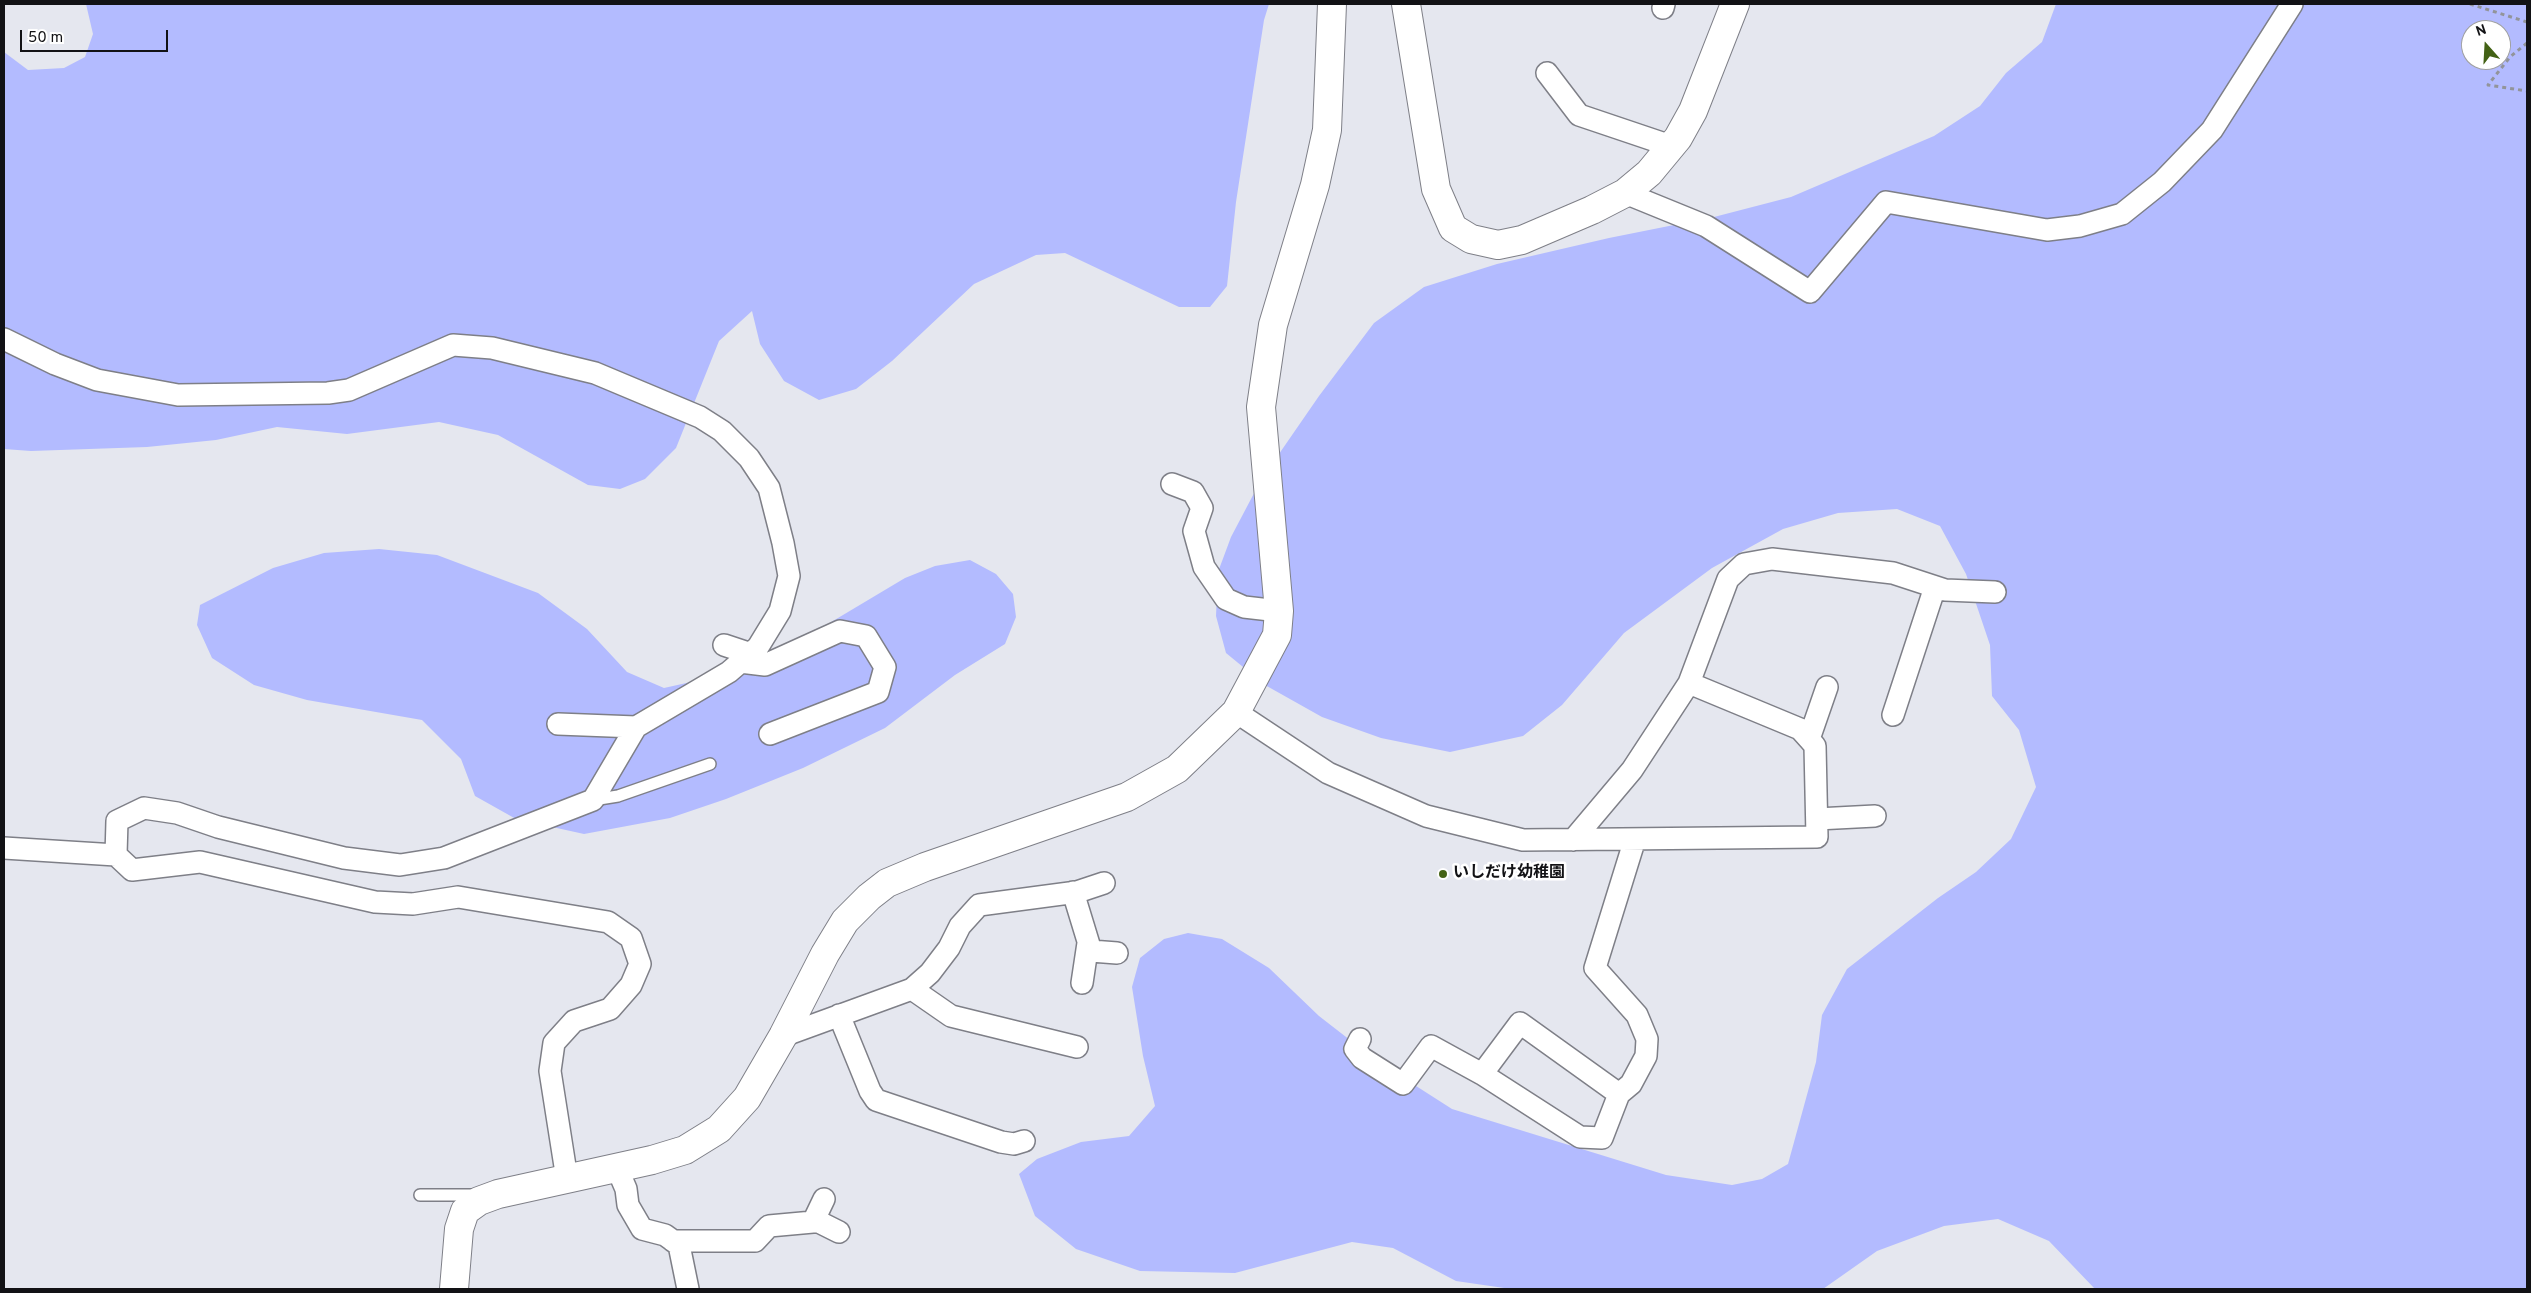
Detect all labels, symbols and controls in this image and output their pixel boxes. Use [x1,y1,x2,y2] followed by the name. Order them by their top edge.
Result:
[22,20,170,52] scale bar
[2461,20,2511,70] north arrow
[2474,22,2489,41] text: N
[28,29,63,48] text: 50 m
[1453,864,1565,884] place label: いしだけ幼稚園
[1437,868,1449,880] marker: いしだけ幼稚園

